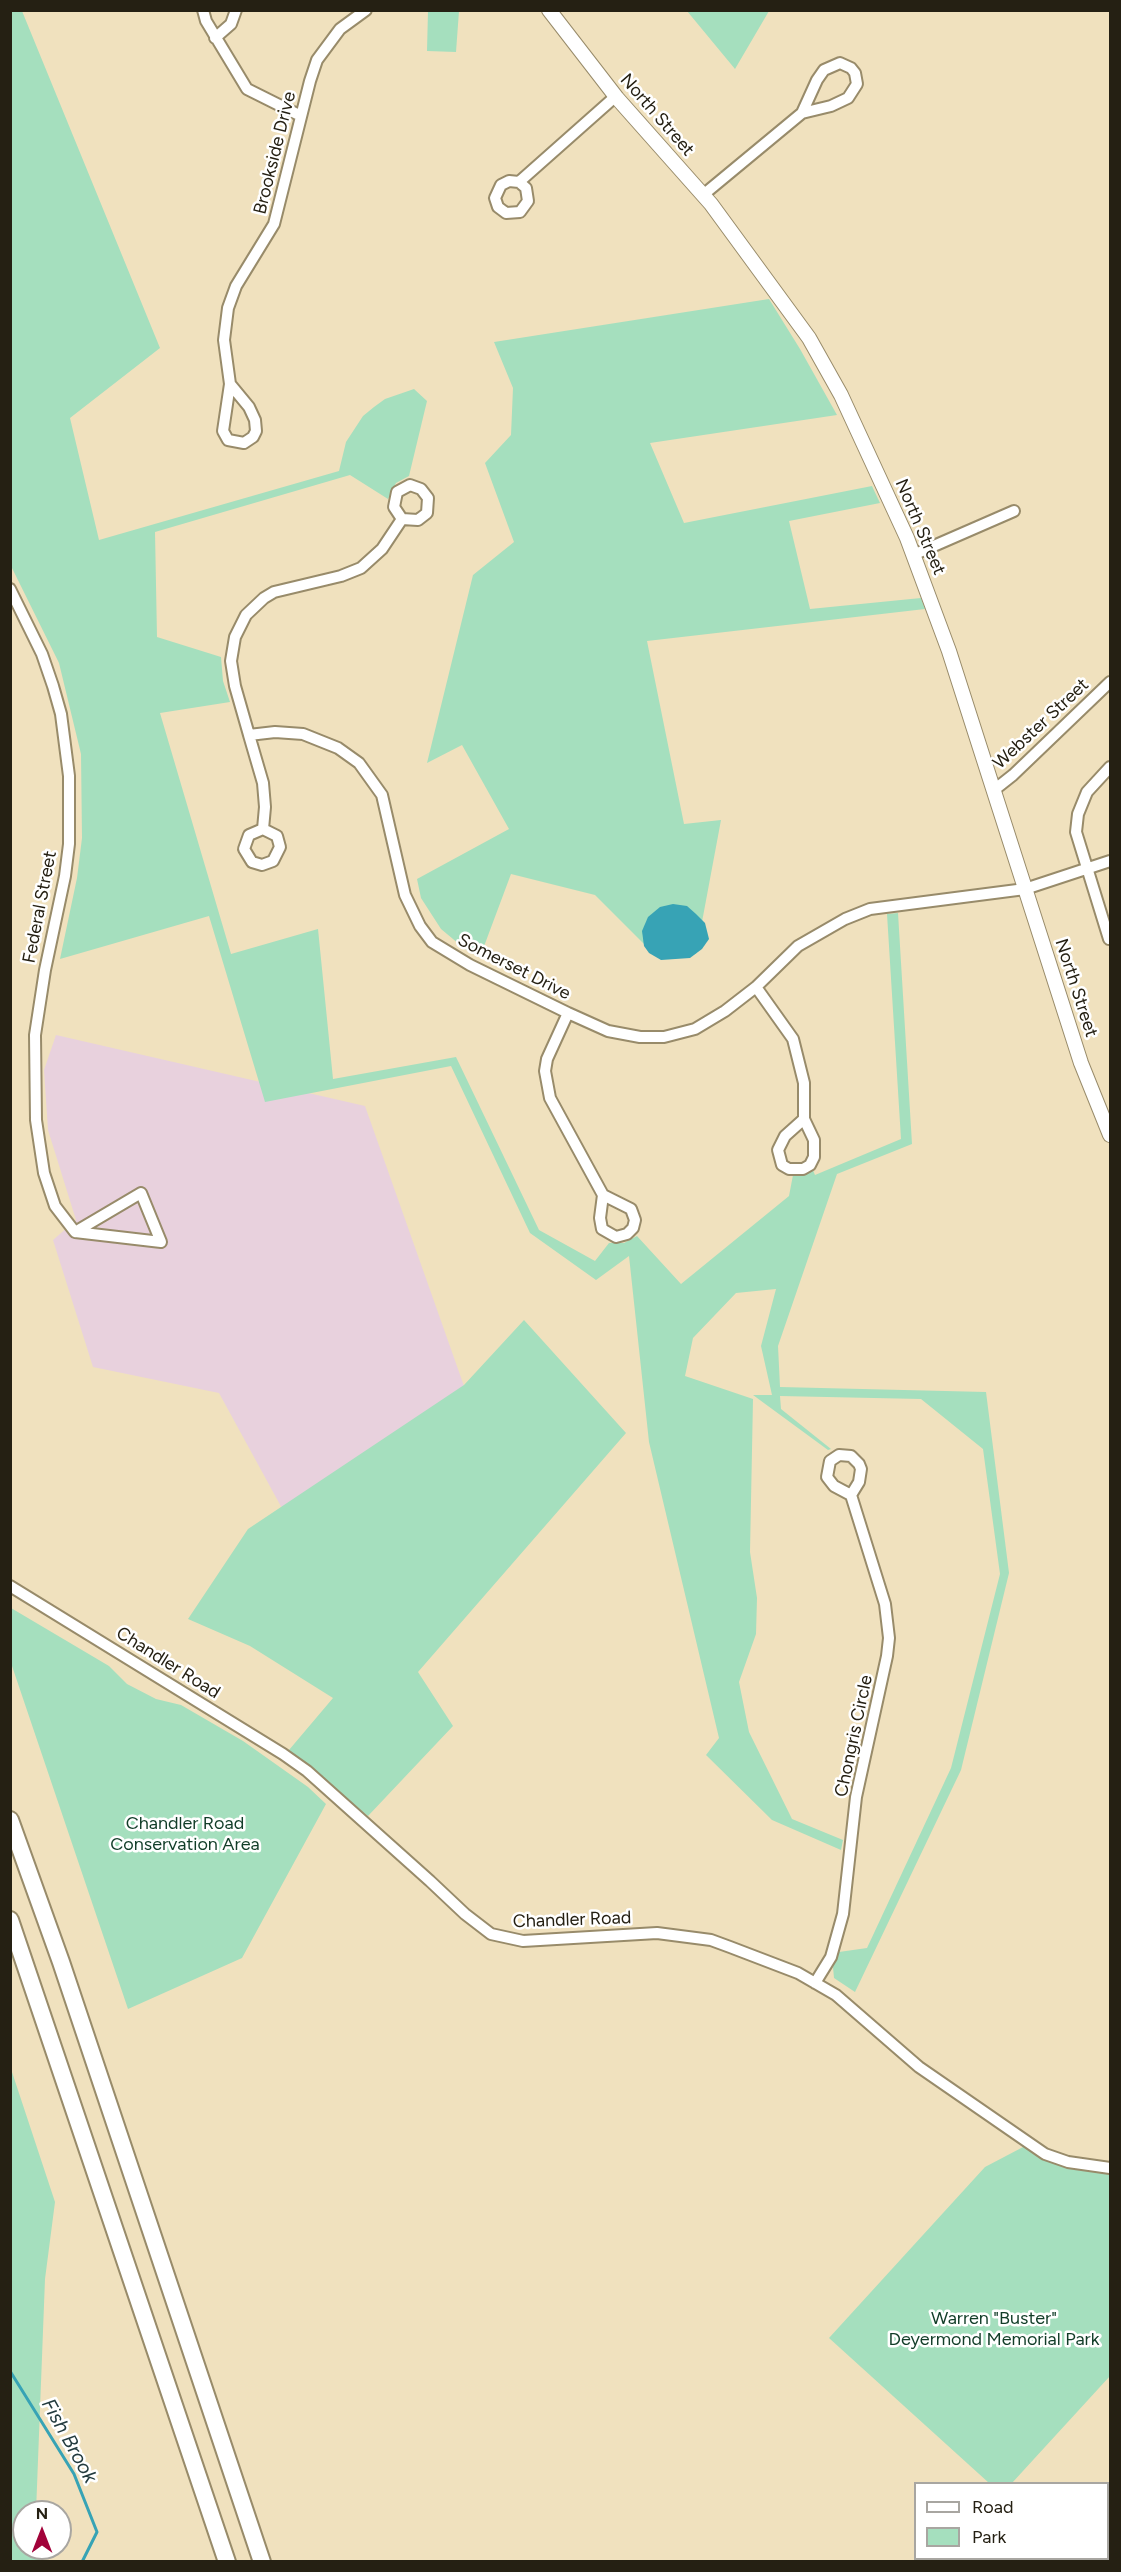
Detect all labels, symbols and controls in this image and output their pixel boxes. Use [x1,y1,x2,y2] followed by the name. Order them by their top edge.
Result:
[615,69,699,161] street label: North Street
[249,89,301,217] street label: Brookside Drive
[890,476,950,578] street label: North Street
[989,674,1093,774] street label: Webster Street
[19,849,61,965] street label: Federal Street
[454,929,574,1005] street label: Somerset Drive
[1050,936,1102,1040] street label: North Street
[112,1622,224,1704] street label: Chandler Road
[831,1673,877,1799] street label: Chongris Circle
[110,1813,260,1856] park label: Chandler Road Conservation Area
[512,1907,632,1933] street label: Chandler Road
[889,2308,1099,2350] park label: Warren "Buster" Deyermond Memorial Park
[36,2395,102,2487] water label: Fish Brook
[914,2482,1109,2560] legend
[972,2496,1013,2518] text: Road
[12,2500,72,2560] north arrow
[36,2504,48,2523] text: N
[972,2526,1006,2548] text: Park

